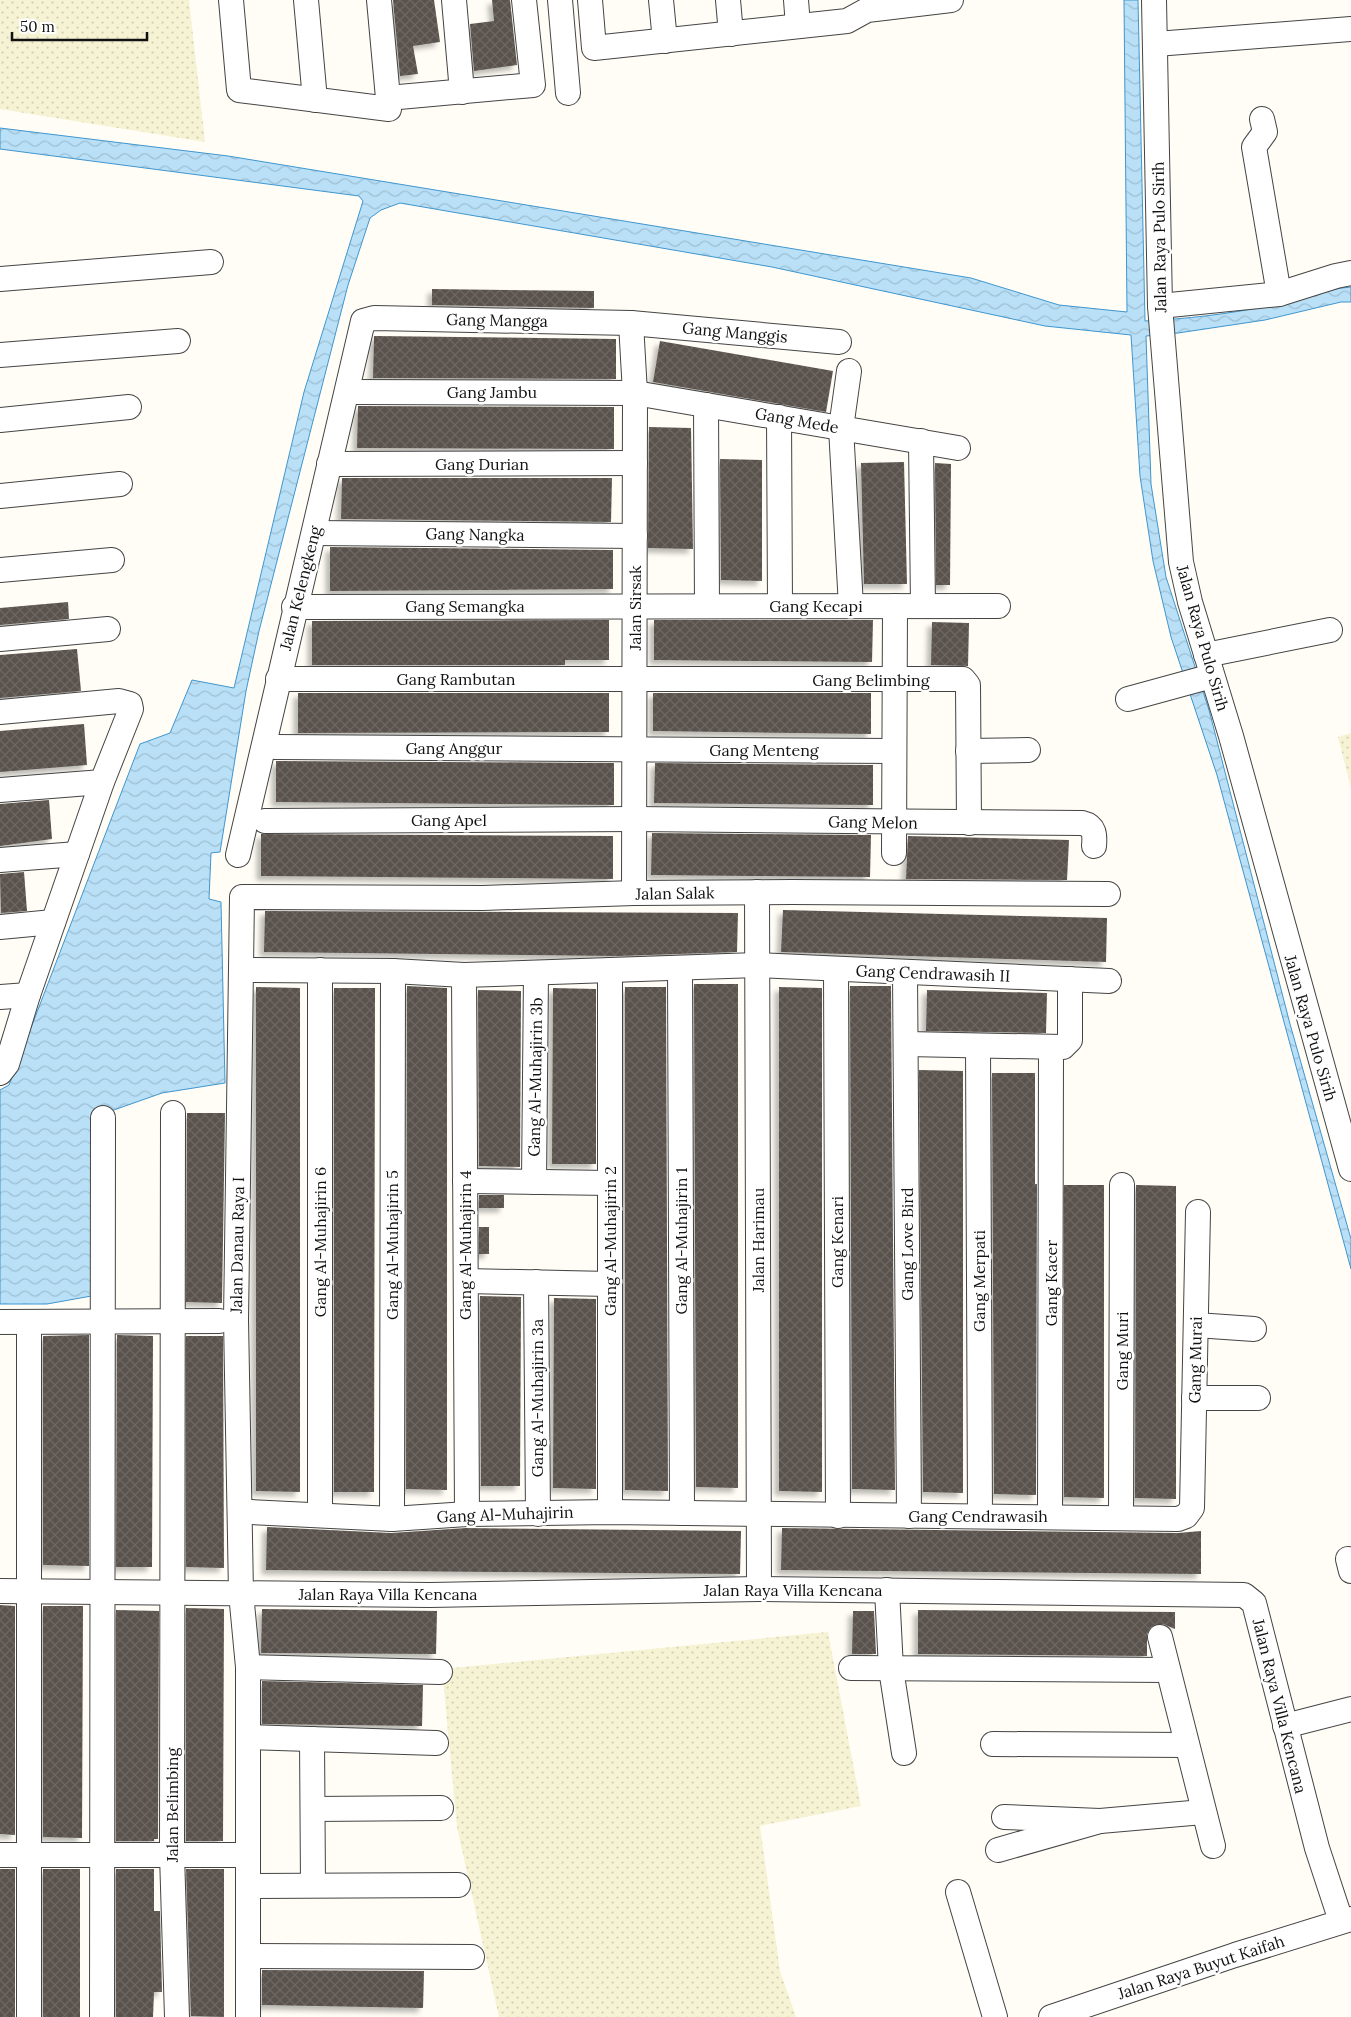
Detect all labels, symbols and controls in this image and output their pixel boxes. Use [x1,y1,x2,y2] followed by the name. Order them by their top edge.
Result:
[12,10,148,42] scale bar
[20,17,55,36] text: 50 m
[1148,161,1170,314] street label: Jalan Raya Pulo Sirih
[446,309,548,331] street label: Gang Mangga
[681,317,789,347] street label: Gang Manggis
[447,382,538,402] street label: Gang Jambu
[754,403,841,437] street label: Gang Mede
[435,454,529,474] street label: Gang Durian
[275,523,325,653] street label: Jalan Kelengkeng
[425,523,525,545] street label: Gang Nangka
[1172,562,1234,714] street label: Jalan Raya Pulo Sirih
[625,565,645,652] street label: Jalan Sirsak
[405,596,525,616] street label: Gang Semangka
[769,596,863,616] street label: Gang Kecapi
[397,669,516,689] street label: Gang Rambutan
[812,670,931,690] street label: Gang Belimbing
[405,738,503,758] street label: Gang Anggur
[709,740,820,760] street label: Gang Menteng
[411,810,487,830] street label: Gang Apel
[828,811,918,833] street label: Gang Melon
[634,882,715,904] street label: Jalan Salak
[1280,952,1342,1104] street label: Jalan Raya Pulo Sirih
[855,960,1011,986] street label: Gang Cendrawasih II
[524,997,546,1157] street label: Gang Al-Muhajirin 3b
[600,1166,620,1316] street label: Gang Al-Muhajirin 2
[310,1167,330,1317] street label: Gang Al-Muhajirin 6
[671,1167,691,1315] street label: Gang Al-Muhajirin 1
[382,1170,402,1320] street label: Gang Al-Muhajirin 5
[455,1170,475,1320] street label: Gang Al-Muhajirin 4
[226,1177,248,1314] street label: Jalan Danau Raya I
[748,1187,768,1293] street label: Jalan Harimau
[897,1187,917,1301] street label: Gang Love Bird
[827,1196,847,1288] street label: Gang Kenari
[969,1230,989,1332] street label: Gang Merpati
[1041,1240,1061,1326] street label: Gang Kacer
[1112,1312,1132,1390] street label: Gang Muri
[1184,1316,1206,1404] street label: Gang Murai
[527,1319,547,1477] street label: Gang Al-Muhajirin 3a
[436,1502,574,1526] street label: Gang Al-Muhajirin
[908,1506,1048,1526] street label: Gang Cendrawasih
[702,1580,883,1600] street label: Jalan Raya Villa Kencana
[297,1584,478,1604] street label: Jalan Raya Villa Kencana
[1248,1616,1311,1795] street label: Jalan Raya Villa Kencana
[162,1747,182,1863] street label: Jalan Belimbing
[1114,1930,1287,2004] street label: Jalan Raya Buyut Kaifah

